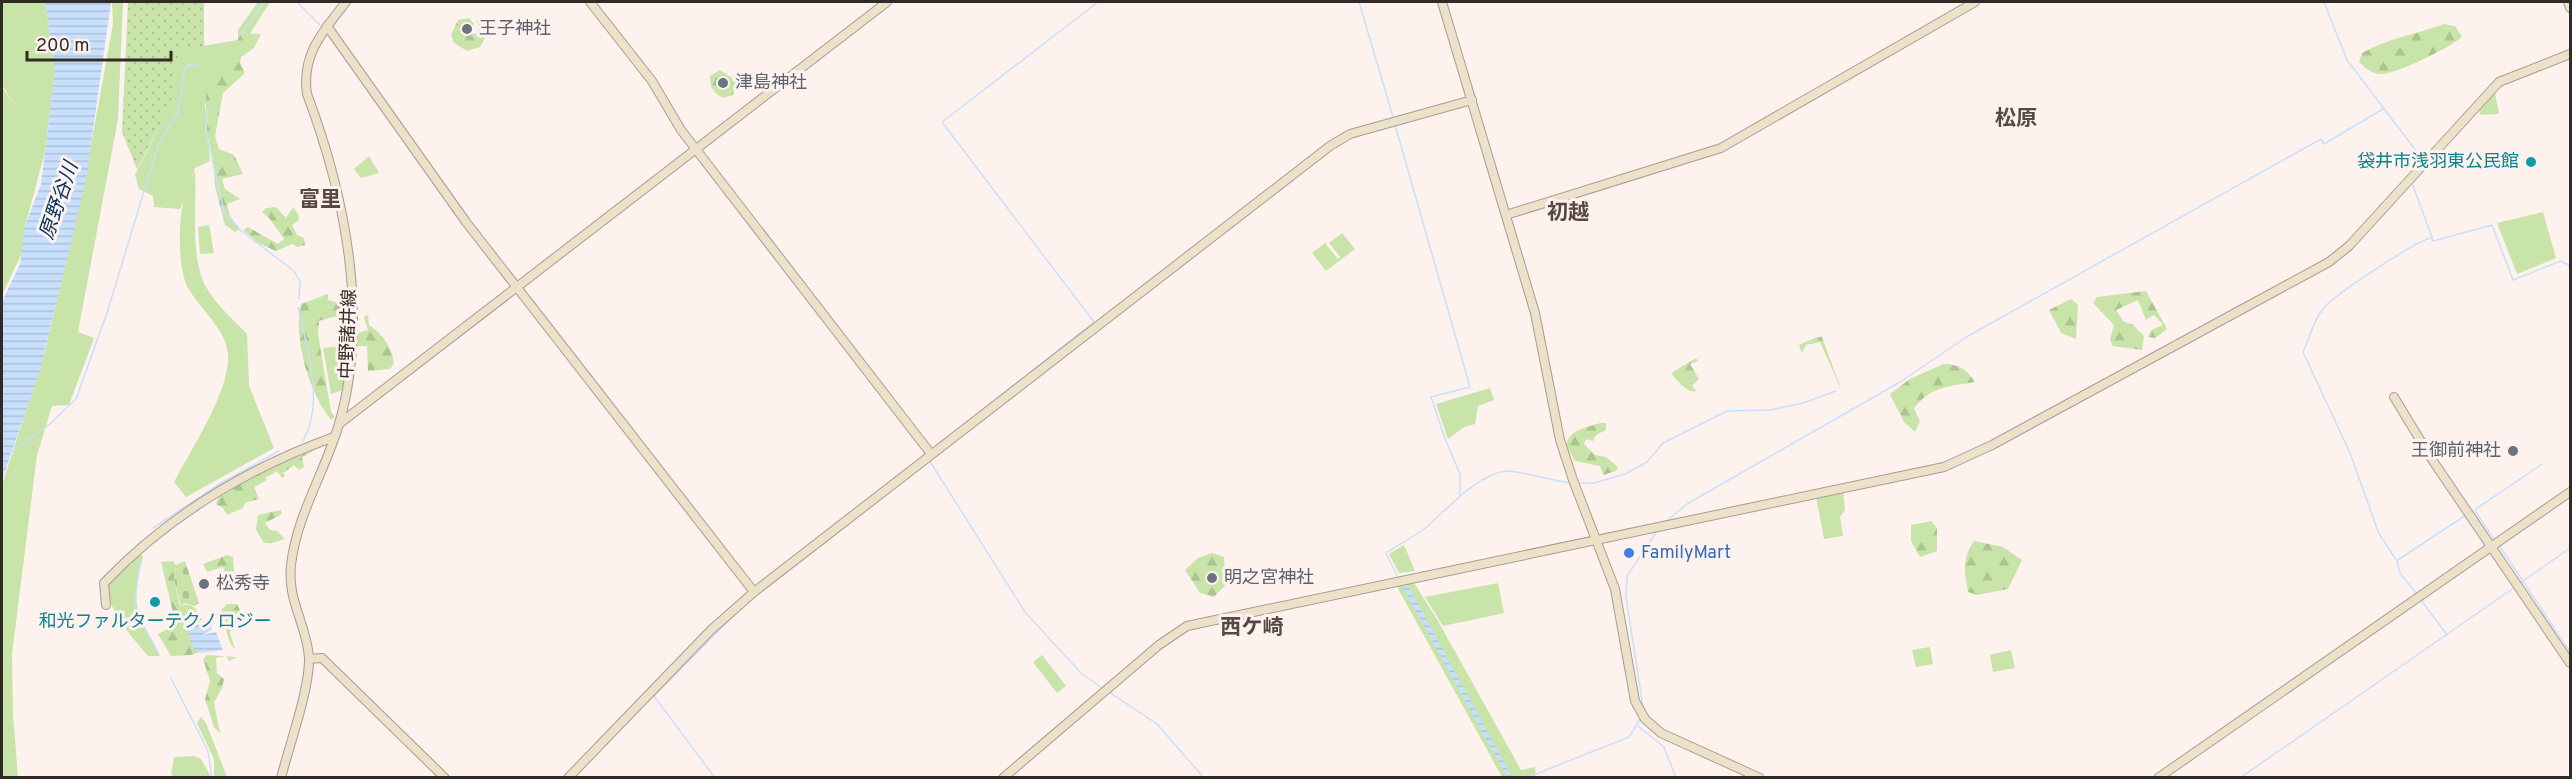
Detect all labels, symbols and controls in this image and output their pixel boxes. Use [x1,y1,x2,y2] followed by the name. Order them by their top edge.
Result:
[479,18,551,41] place label: 王子神社
[460,22,474,36] marker: 王子神社
[27,24,171,62] scale bar
[36,35,89,58] text: 200 m
[735,72,807,95] place label: 津島神社
[716,76,730,90] marker: 津島神社
[1995,106,2037,133] district label: 松原
[2357,151,2519,174] place label: 袋井市浅羽東公民館
[2524,155,2538,169] marker: 袋井市浅羽東公民館
[35,157,86,243] water label: 原野谷川
[299,187,341,214] district label: 富里
[1547,200,1589,227] district label: 初越
[336,289,362,379] street label: 中野諸井線
[2411,440,2501,463] place label: 王御前神社
[2506,444,2520,458] marker: 王御前神社
[1641,542,1731,565] place label: FamilyMart
[1622,546,1636,560] marker: FamilyMart
[1224,567,1314,590] place label: 明之宮神社
[1205,571,1219,585] marker: 明之宮神社
[216,573,270,596] place label: 松秀寺
[197,577,211,591] marker: 松秀寺
[148,595,162,609] marker: 和光ファルターテクノロジー
[39,611,271,634] place label: 和光ファルターテクノロジー
[1221,615,1284,642] district label: 西ケ崎

